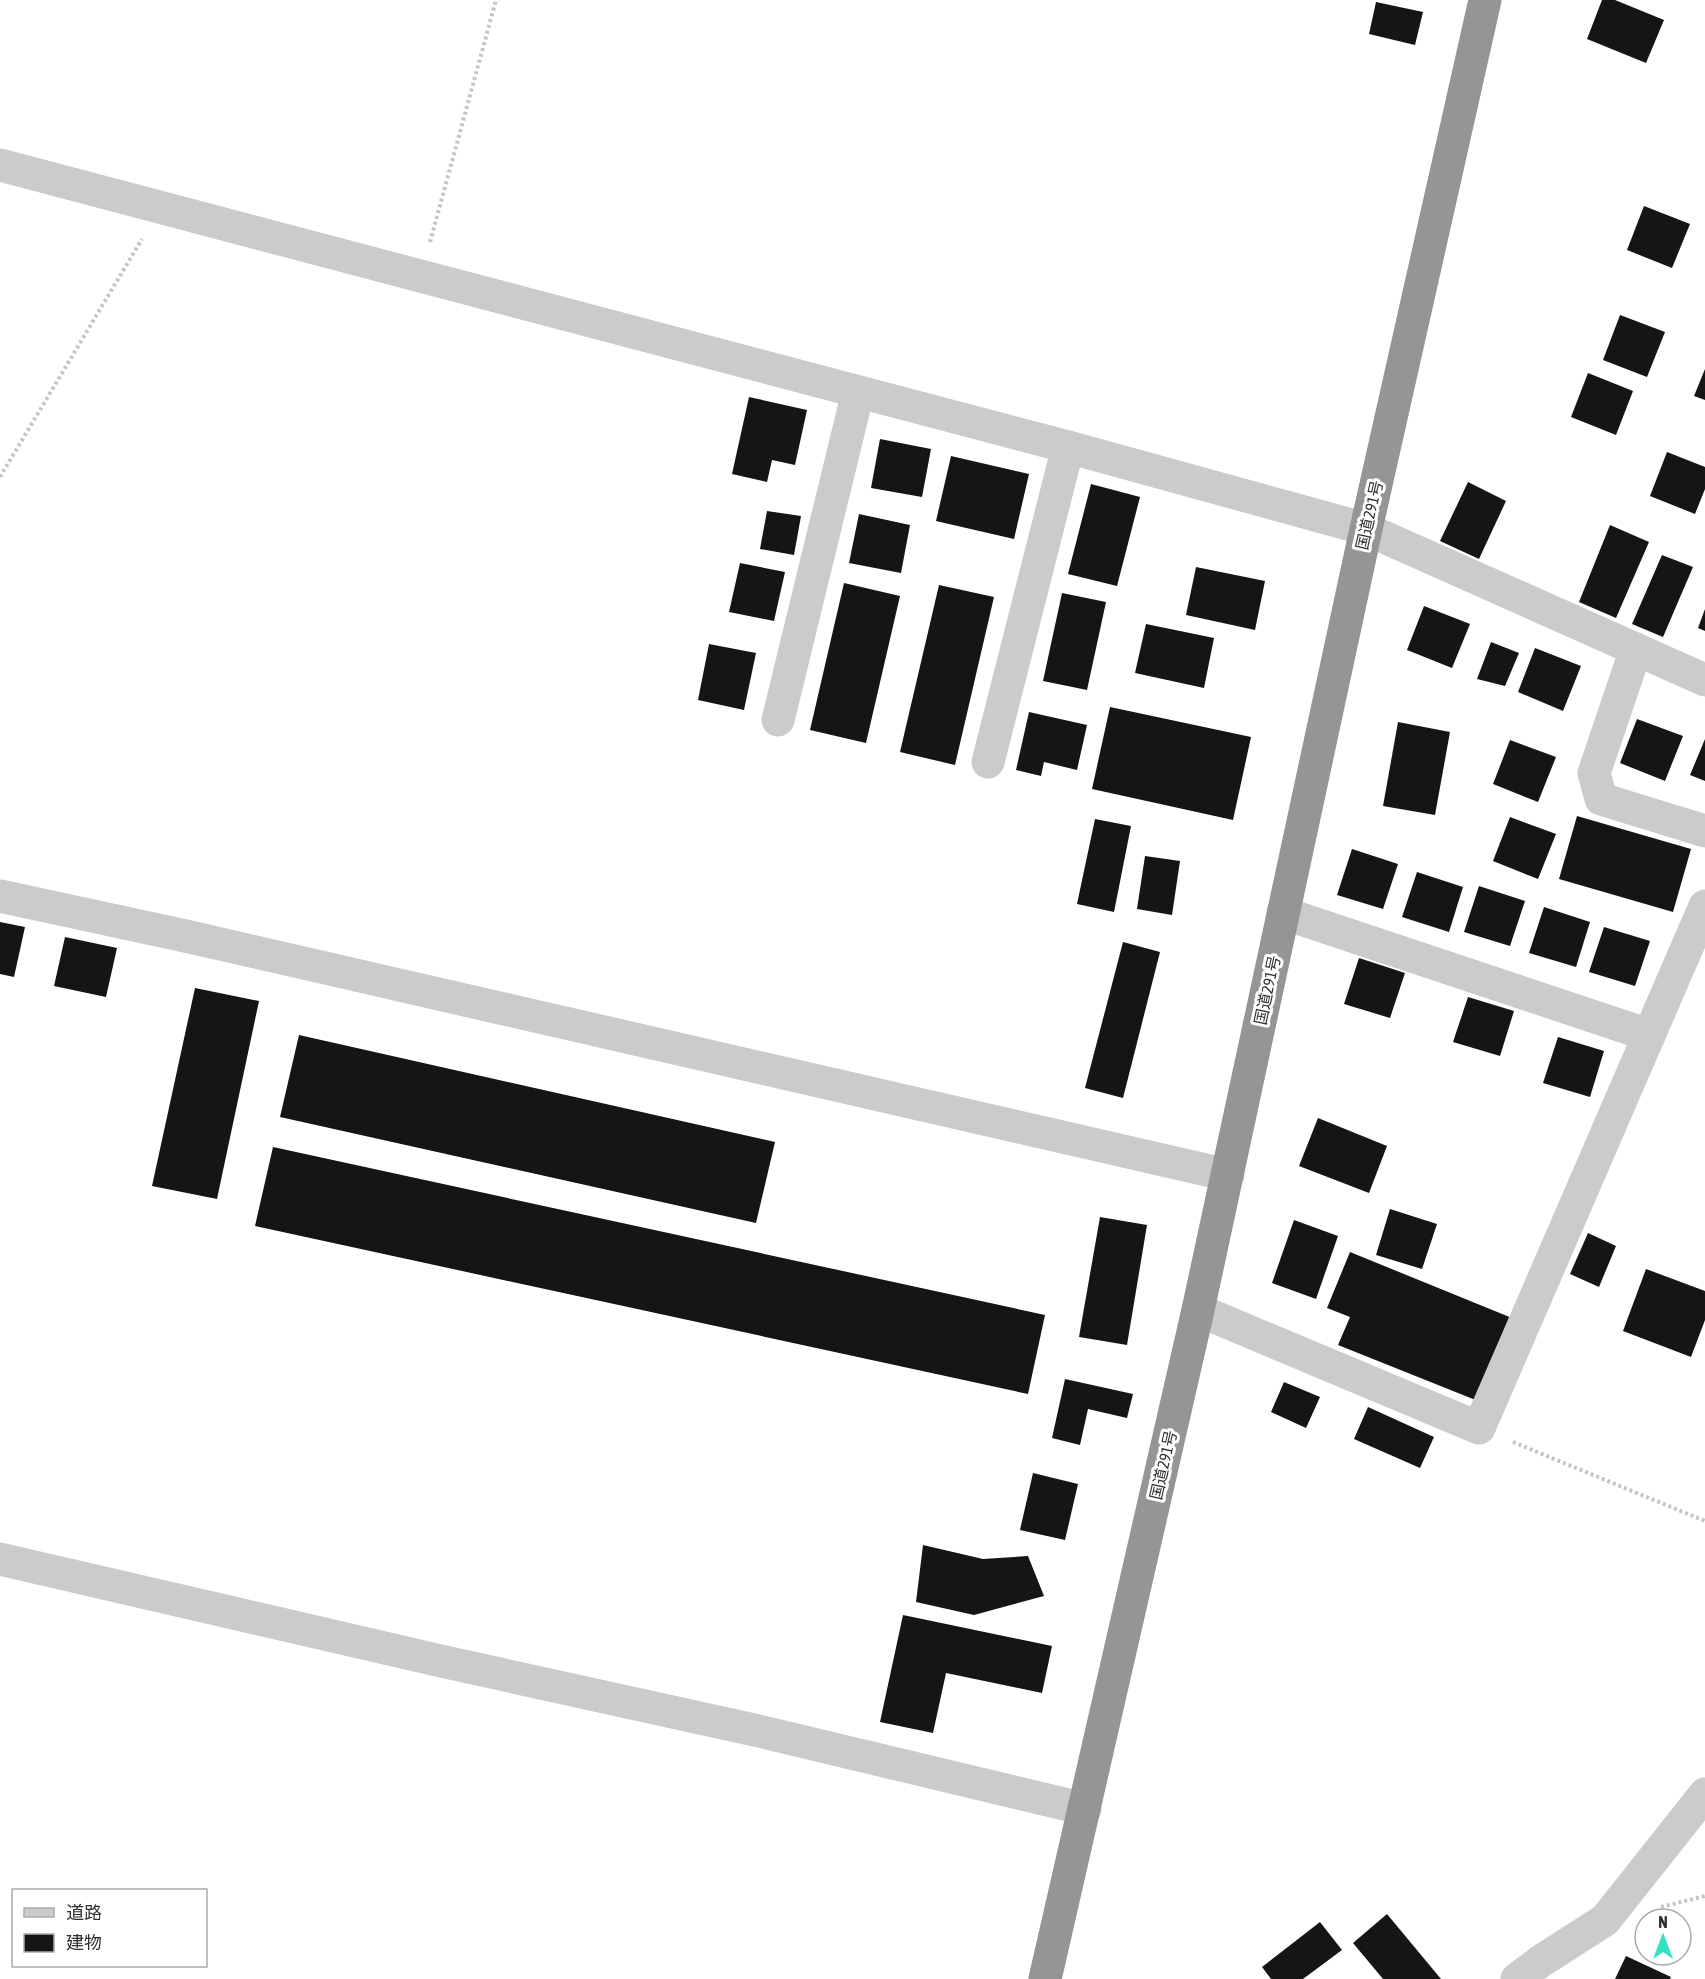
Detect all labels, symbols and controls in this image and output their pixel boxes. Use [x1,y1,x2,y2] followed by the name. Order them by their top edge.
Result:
[1352,479,1386,551] street label: 国道291号
[1251,954,1283,1026] street label: 国道291号
[1146,1429,1180,1501] street label: 国道291号
[12,1889,207,1967] legend
[66,1902,102,1923] text: 道路
[1633,1907,1693,1967] north arrow
[1658,1913,1668,1931] text: N
[66,1932,102,1953] text: 建物

